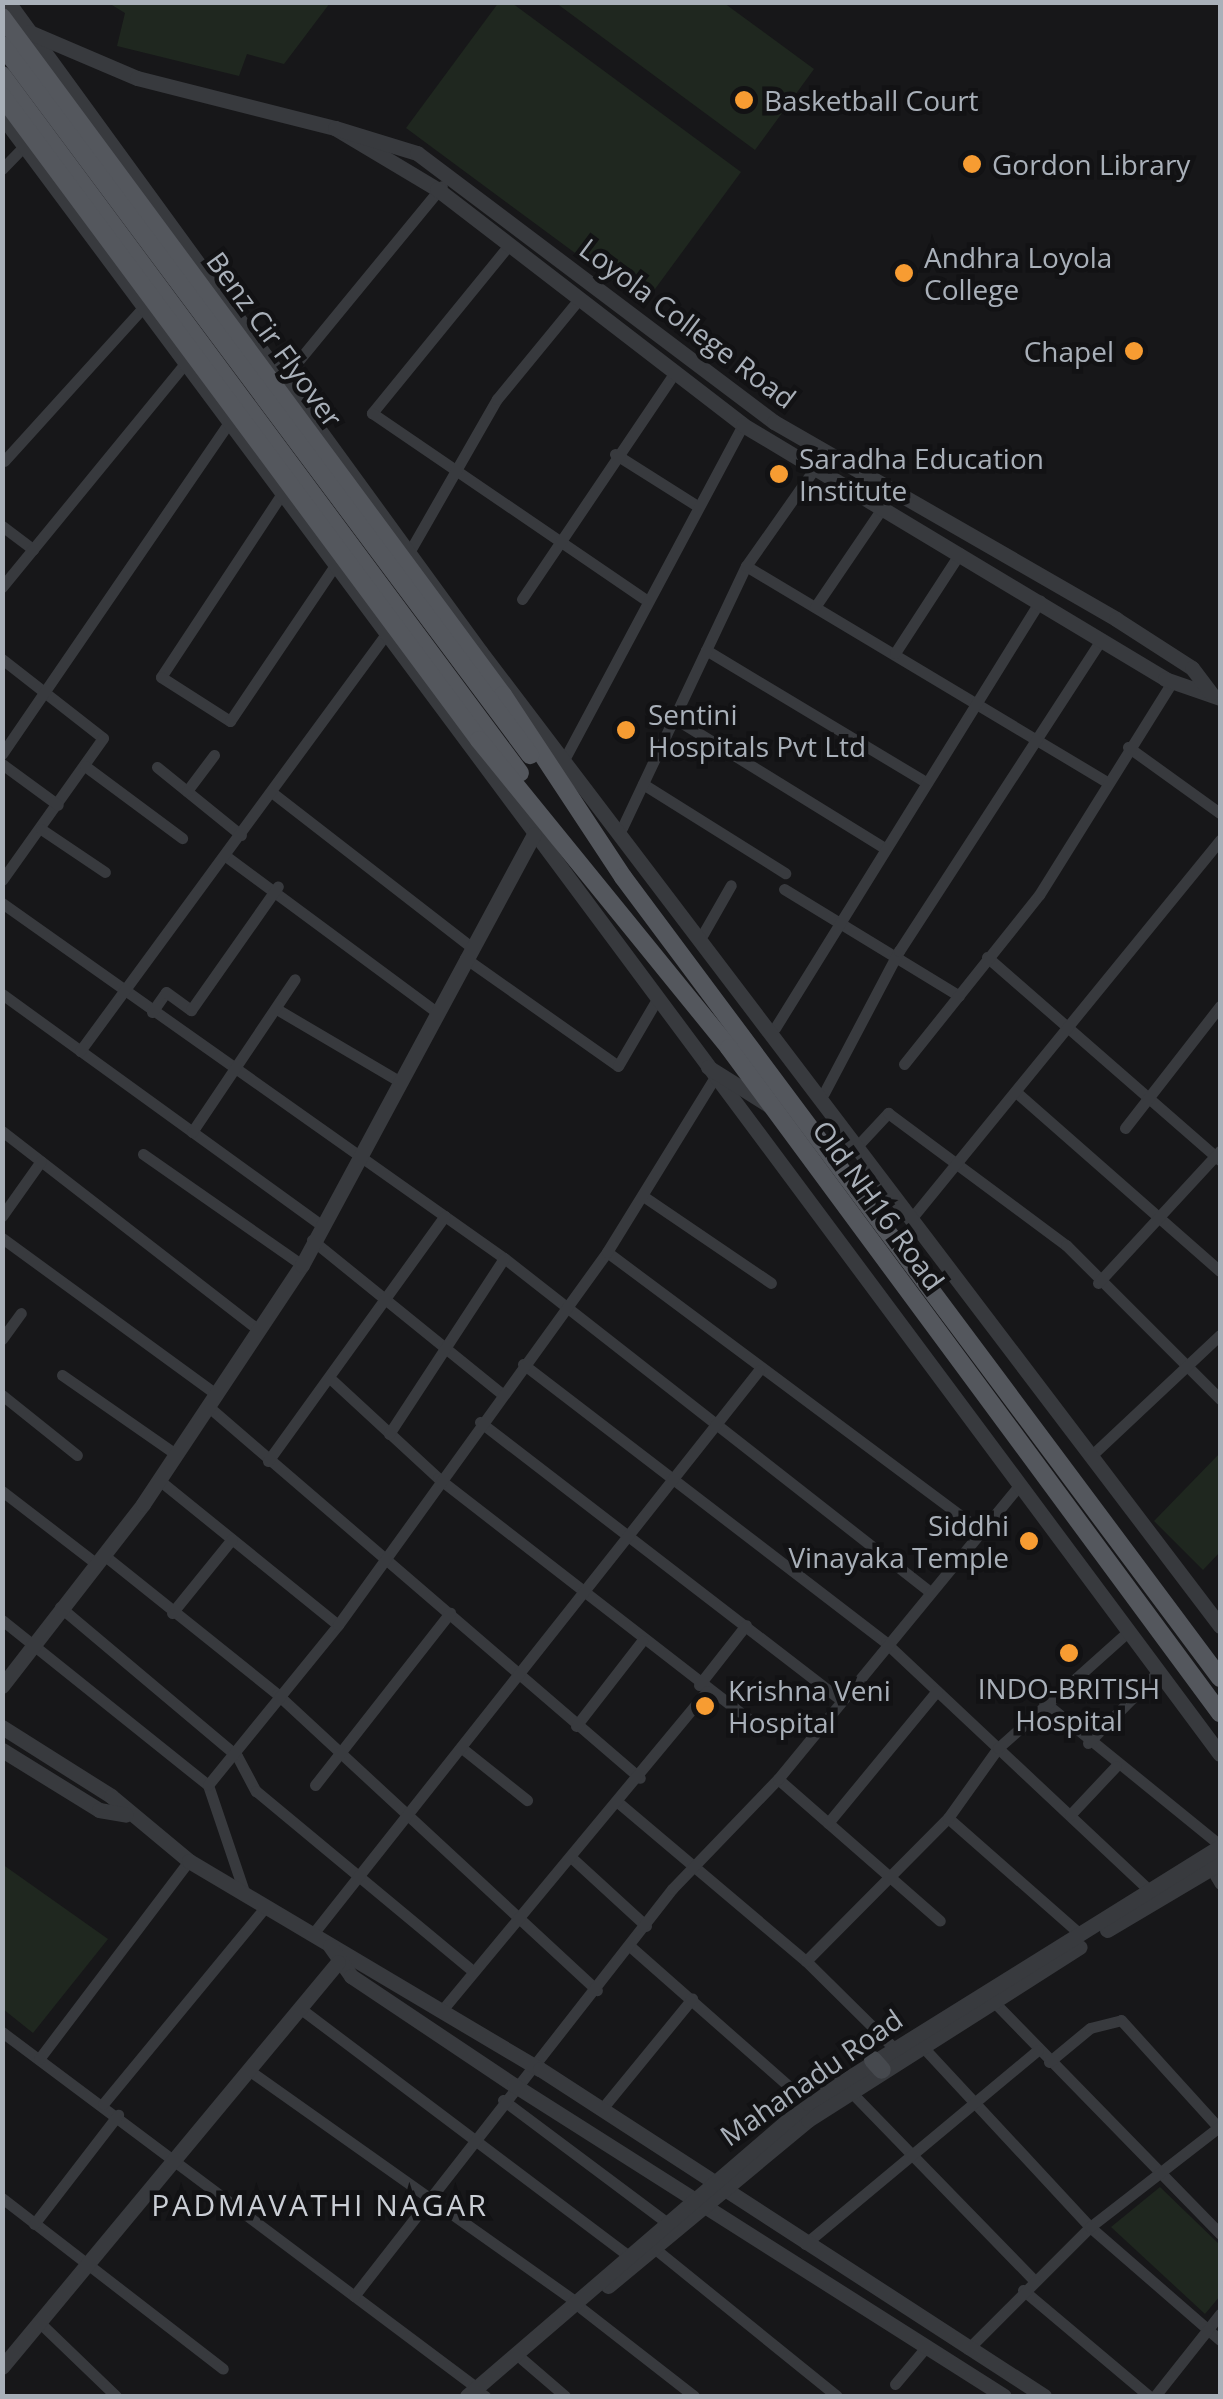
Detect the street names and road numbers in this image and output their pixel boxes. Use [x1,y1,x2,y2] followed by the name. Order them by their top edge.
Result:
[573,231,803,415] street label: Loyola College Road
[200,245,350,433] street label: Benz Cir Flyover
[806,1114,952,1296] street label: Old NH16 Road
[713,2002,909,2152] street label: Mahanadu Road

